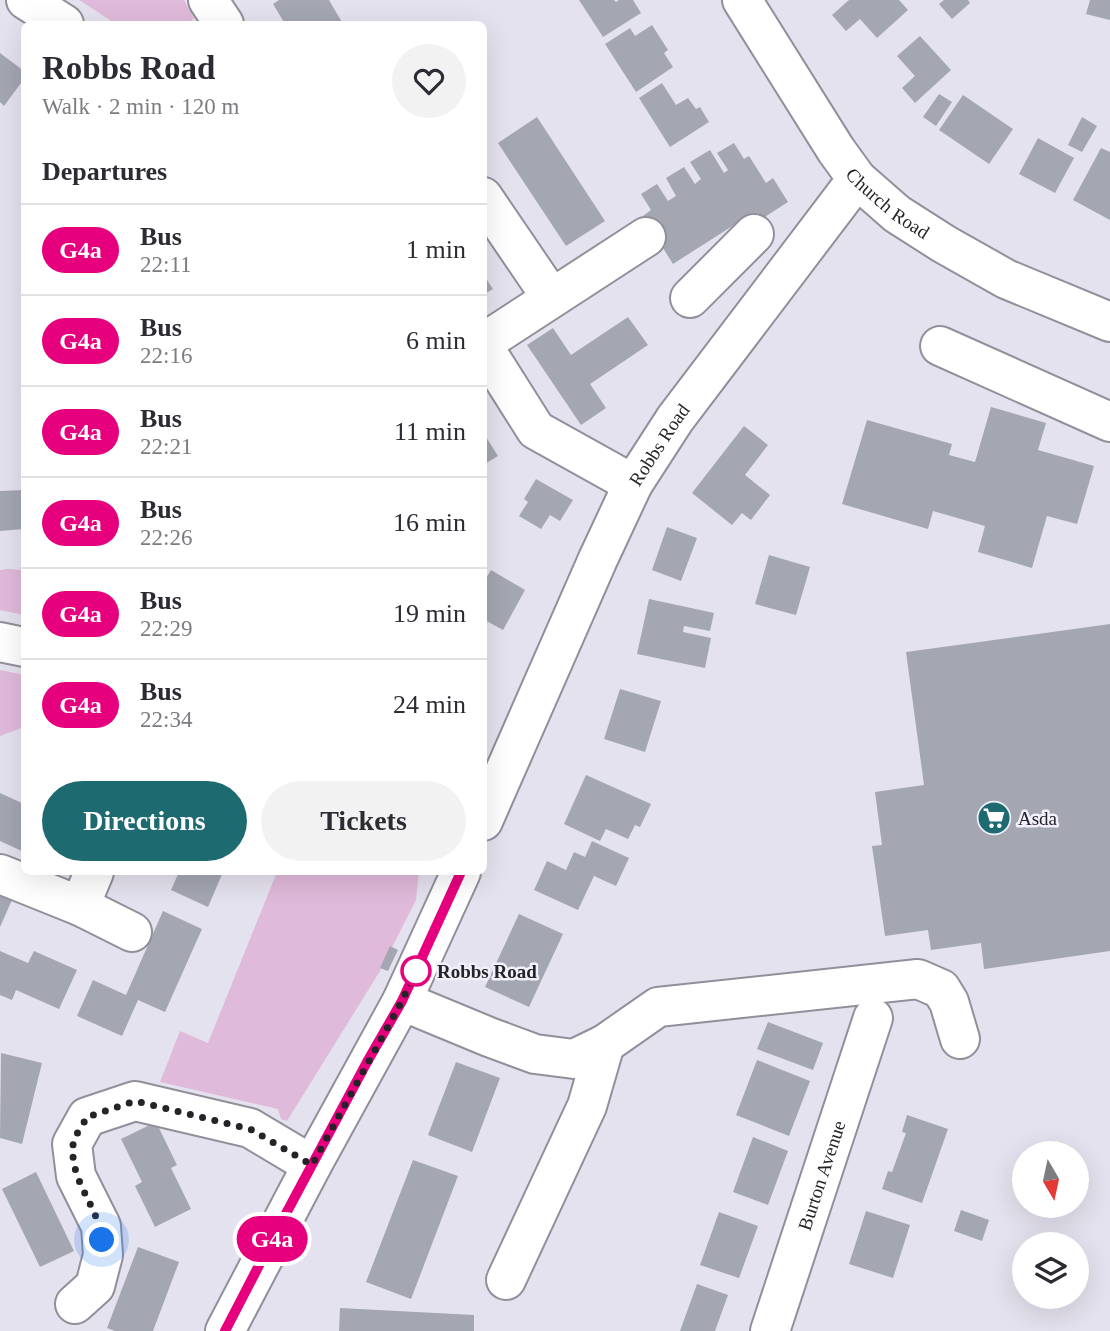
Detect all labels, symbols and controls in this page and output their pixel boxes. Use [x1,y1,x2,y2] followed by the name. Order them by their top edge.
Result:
[392,44,466,118] button: heart
[42,50,215,86] text: Robbs Road
[42,94,239,119] text: Walk · 2 min · 120 m
[42,157,167,186] text: Departures
[842,164,934,243] street label: Church Road
[140,222,182,251] text: Bus
[406,235,466,264] text: 1 min
[59,237,102,263] text: G4a
[140,252,192,277] text: 22:11
[140,313,182,342] text: Bus
[406,326,466,355] text: 6 min
[59,328,102,354] text: G4a
[140,343,192,368] text: 22:16
[624,399,694,489] street label: Robbs Road
[140,404,182,433] text: Bus
[394,417,466,446] text: 11 min
[59,419,102,445] text: G4a
[140,434,192,459] text: 22:21
[140,495,182,524] text: Bus
[393,508,466,537] text: 16 min
[59,510,102,536] text: G4a
[140,525,192,550] text: 22:26
[140,586,182,615] text: Bus
[393,599,466,628] text: 19 min
[59,601,102,627] text: G4a
[140,616,192,641] text: 22:29
[140,677,182,706] text: Bus
[393,690,466,719] text: 24 min
[59,692,102,718] text: G4a
[140,707,192,732] text: 22:34
[42,781,247,861] button: Directions
[261,781,466,861] button: Tickets
[975,799,1013,837] supermarket icon: Asda
[1018,808,1058,829] place label: Asda
[401,956,431,986] marker: Robbs Road
[437,961,537,982] place label: Robbs Road
[793,1118,849,1233] street label: Burton Avenue
[1012,1141,1088,1218] north arrow
[1012,1141,1089,1309] map controls
[232,1216,312,1262] line badge: G4a
[84,1222,119,1257] your location
[251,1226,293,1252] text: G4a
[1012,1232,1089,1309] button: layers

